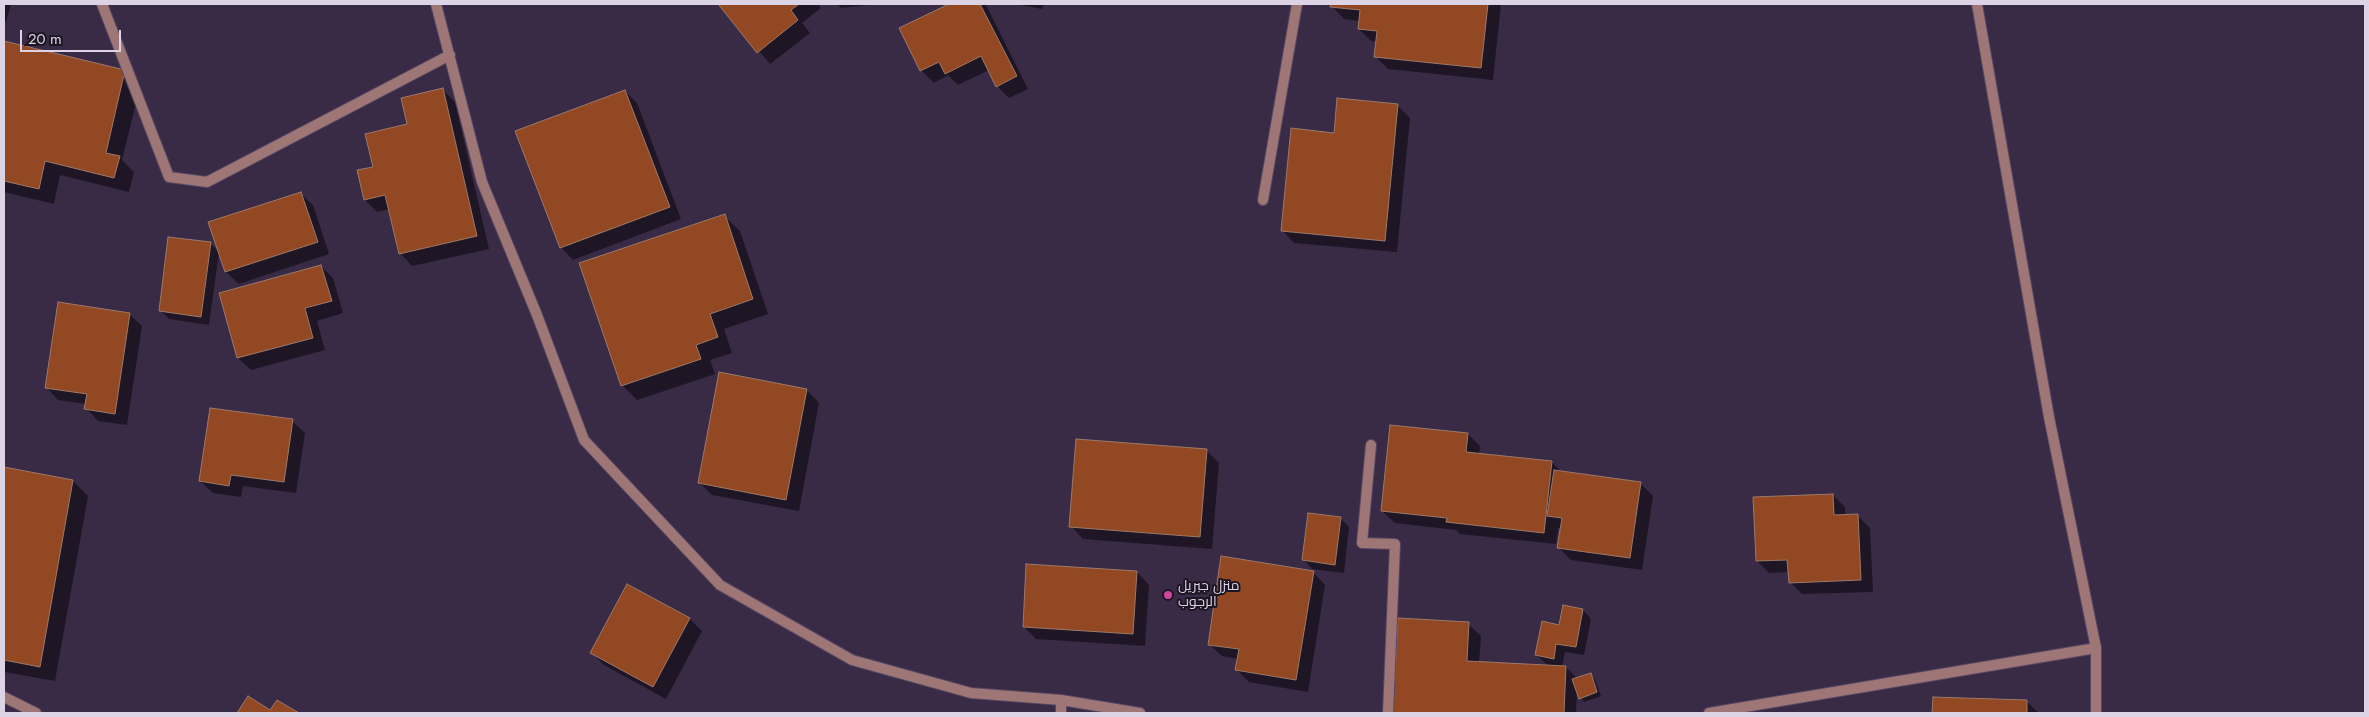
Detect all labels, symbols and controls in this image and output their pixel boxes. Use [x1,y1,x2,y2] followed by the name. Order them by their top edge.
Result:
[22,20,124,52] scale bar
[28,28,62,50] text: 20 m
[1178,579,1240,612] place label: منزل جبريل الرجوب
[1162,589,1174,601] marker: منزل جبريل الرجوب

